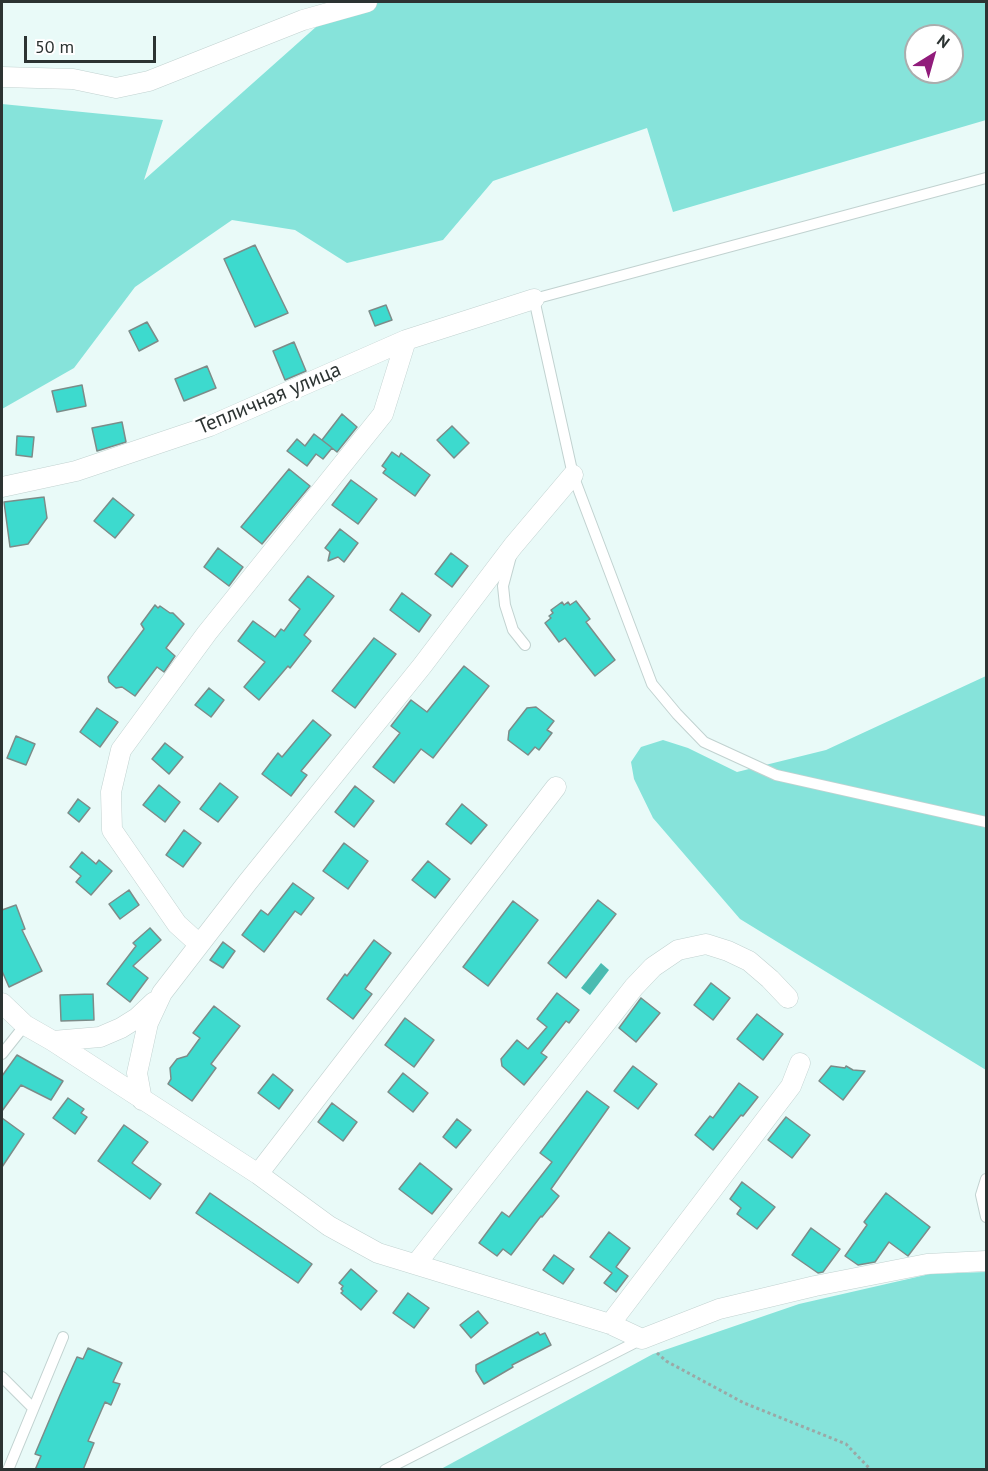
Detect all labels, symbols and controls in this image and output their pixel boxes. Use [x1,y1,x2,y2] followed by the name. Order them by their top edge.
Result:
[27,24,159,62] scale bar
[904,24,964,84] north arrow
[933,30,954,52] text: N
[35,35,74,58] text: 50 m
[193,357,345,441] street label: Тепличная улица

